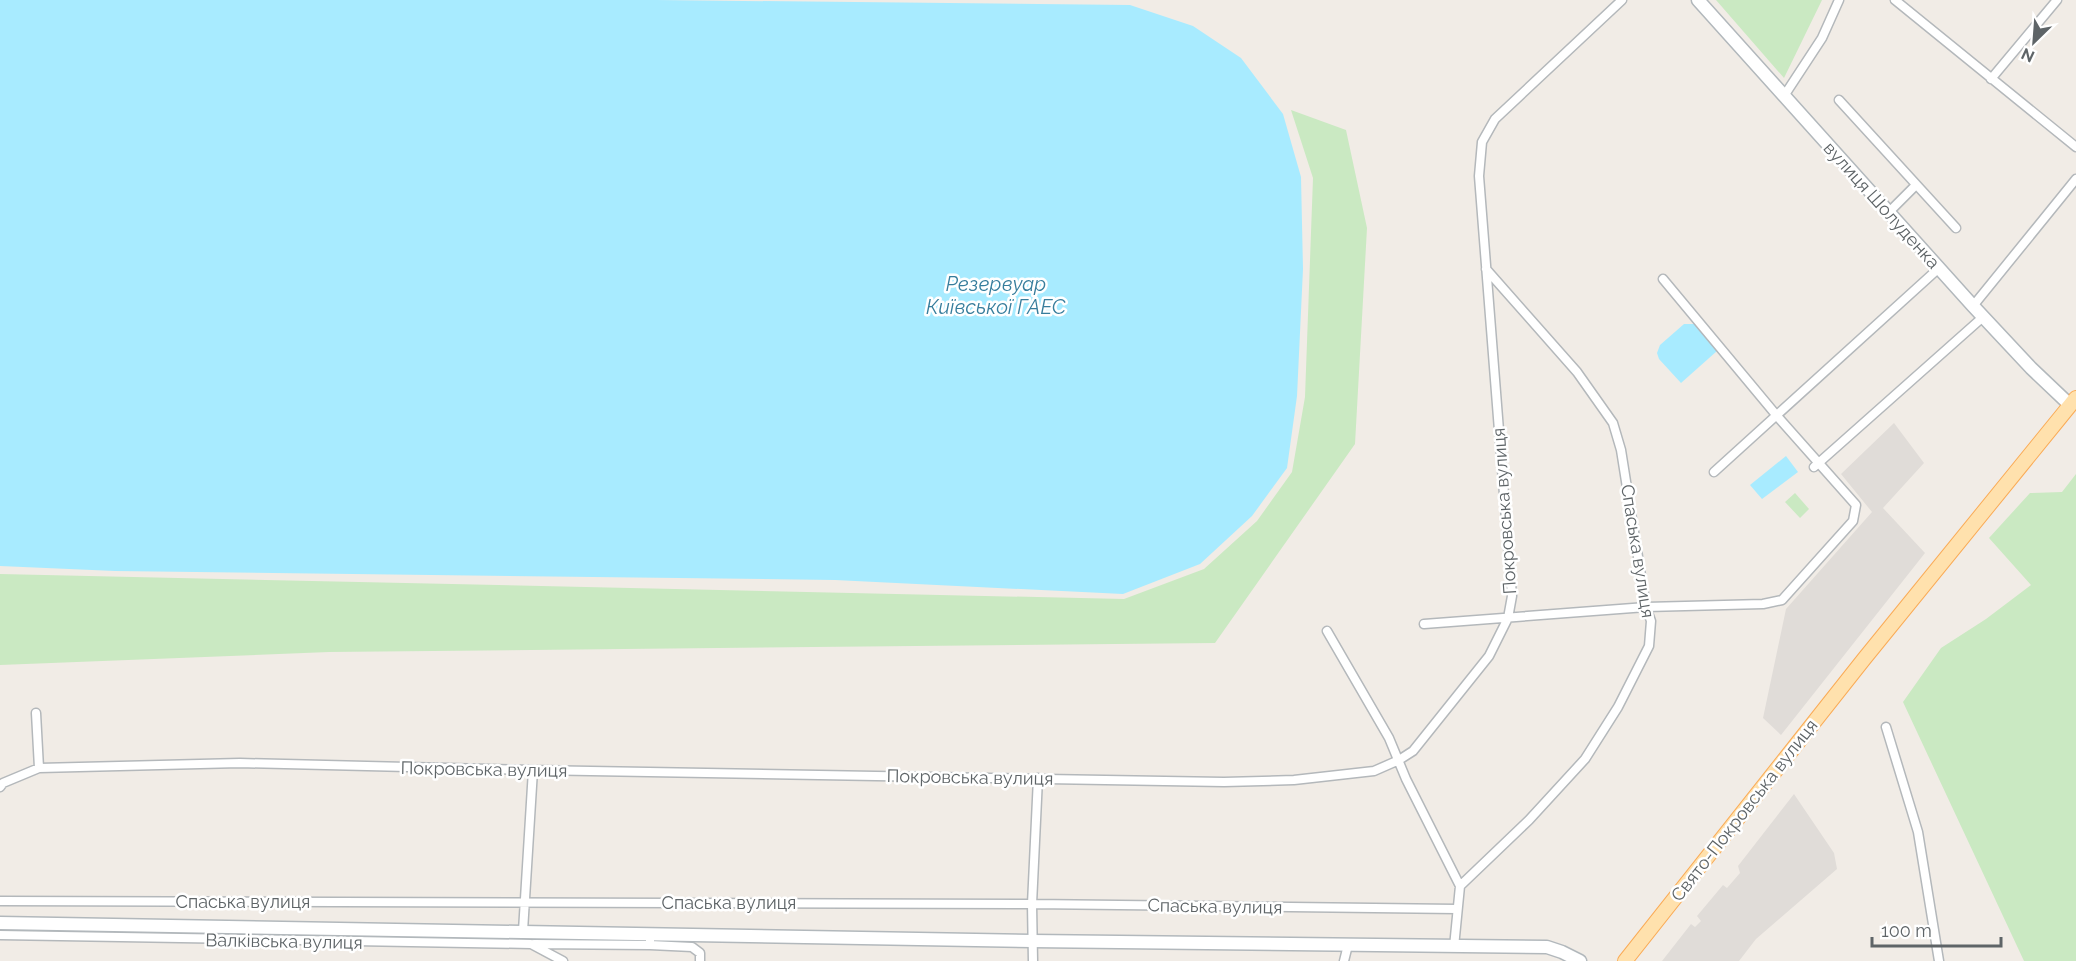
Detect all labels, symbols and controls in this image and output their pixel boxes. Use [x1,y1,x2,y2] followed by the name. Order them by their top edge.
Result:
[2004,12,2064,72] north arrow
[2018,44,2037,66] text: N
[1820,137,1944,273] street label: вулиця Шолуденка
[926,272,1066,319] water label: Резервуар Київської ГАЕС
[1488,427,1520,595] street label: Покровська вулиця
[1617,483,1659,619] street label: Спаська вулиця
[1666,715,1822,905] street label: Свято-Покровська вулиця
[400,757,568,781] street label: Покровська вулиця
[886,765,1054,789] street label: Покровська вулиця
[176,891,310,912] street label: Спаська вулиця
[662,892,796,913] street label: Спаська вулиця
[1147,894,1283,918] street label: Спаська вулиця
[1872,910,2001,948] scale bar
[1881,920,1932,941] text: 100 m
[205,929,363,953] street label: Валківська вулиця

